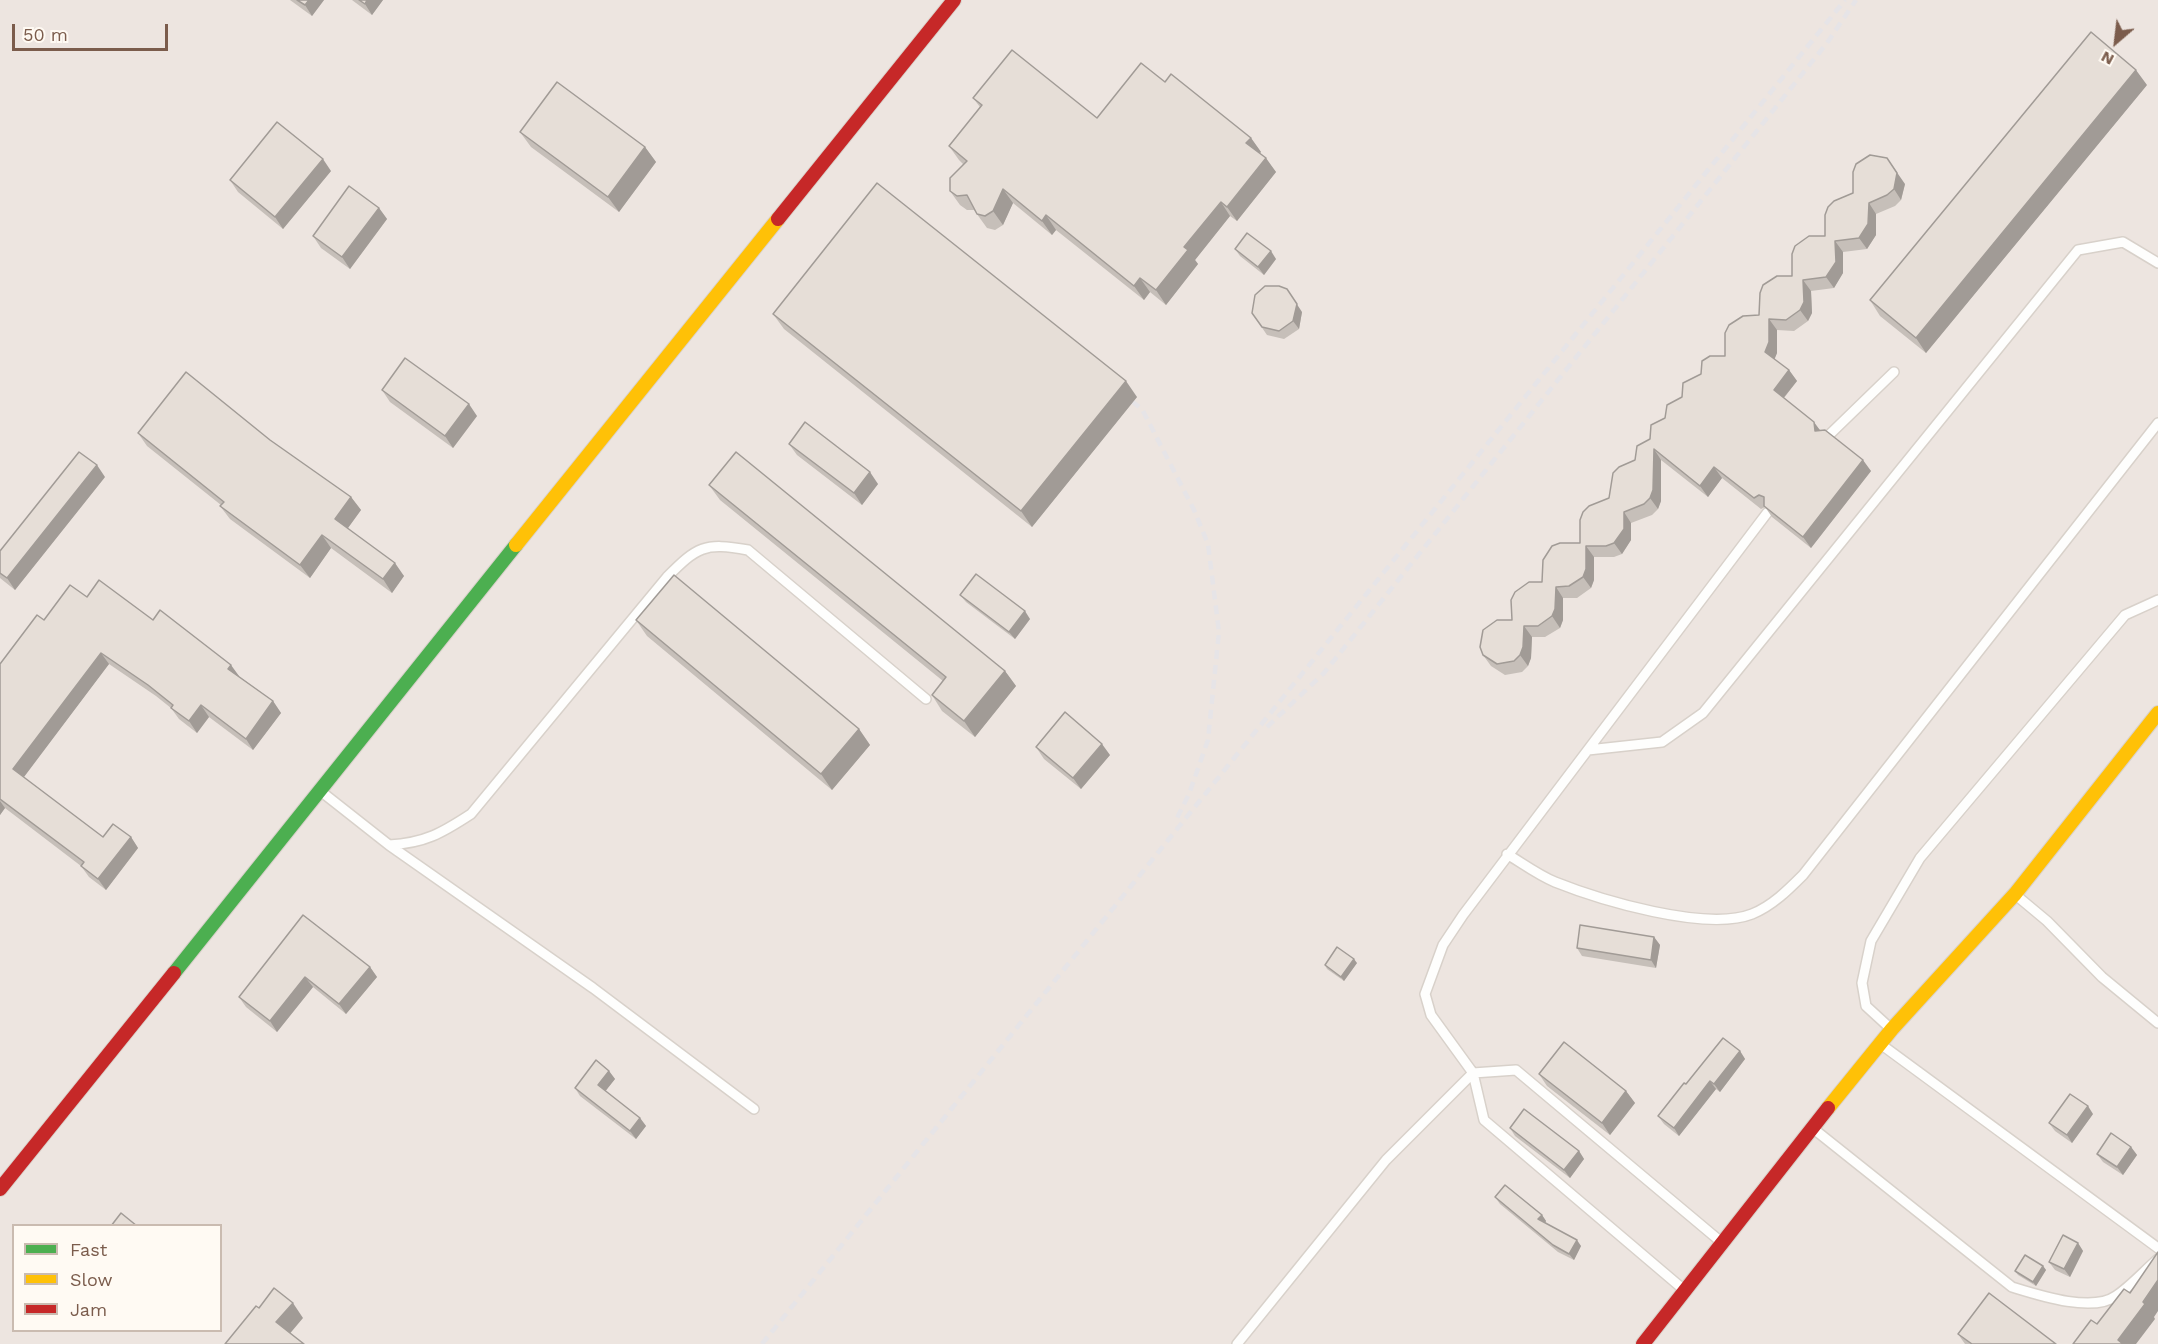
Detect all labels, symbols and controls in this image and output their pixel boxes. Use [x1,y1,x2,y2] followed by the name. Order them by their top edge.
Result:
[15,12,171,50] scale bar
[2086,12,2146,72] north arrow
[23,24,68,45] text: 50 m
[2098,47,2117,70] text: N
[12,1224,222,1332] legend
[70,1239,107,1260] text: Fast
[70,1269,113,1290] text: Slow
[70,1299,107,1320] text: Jam

